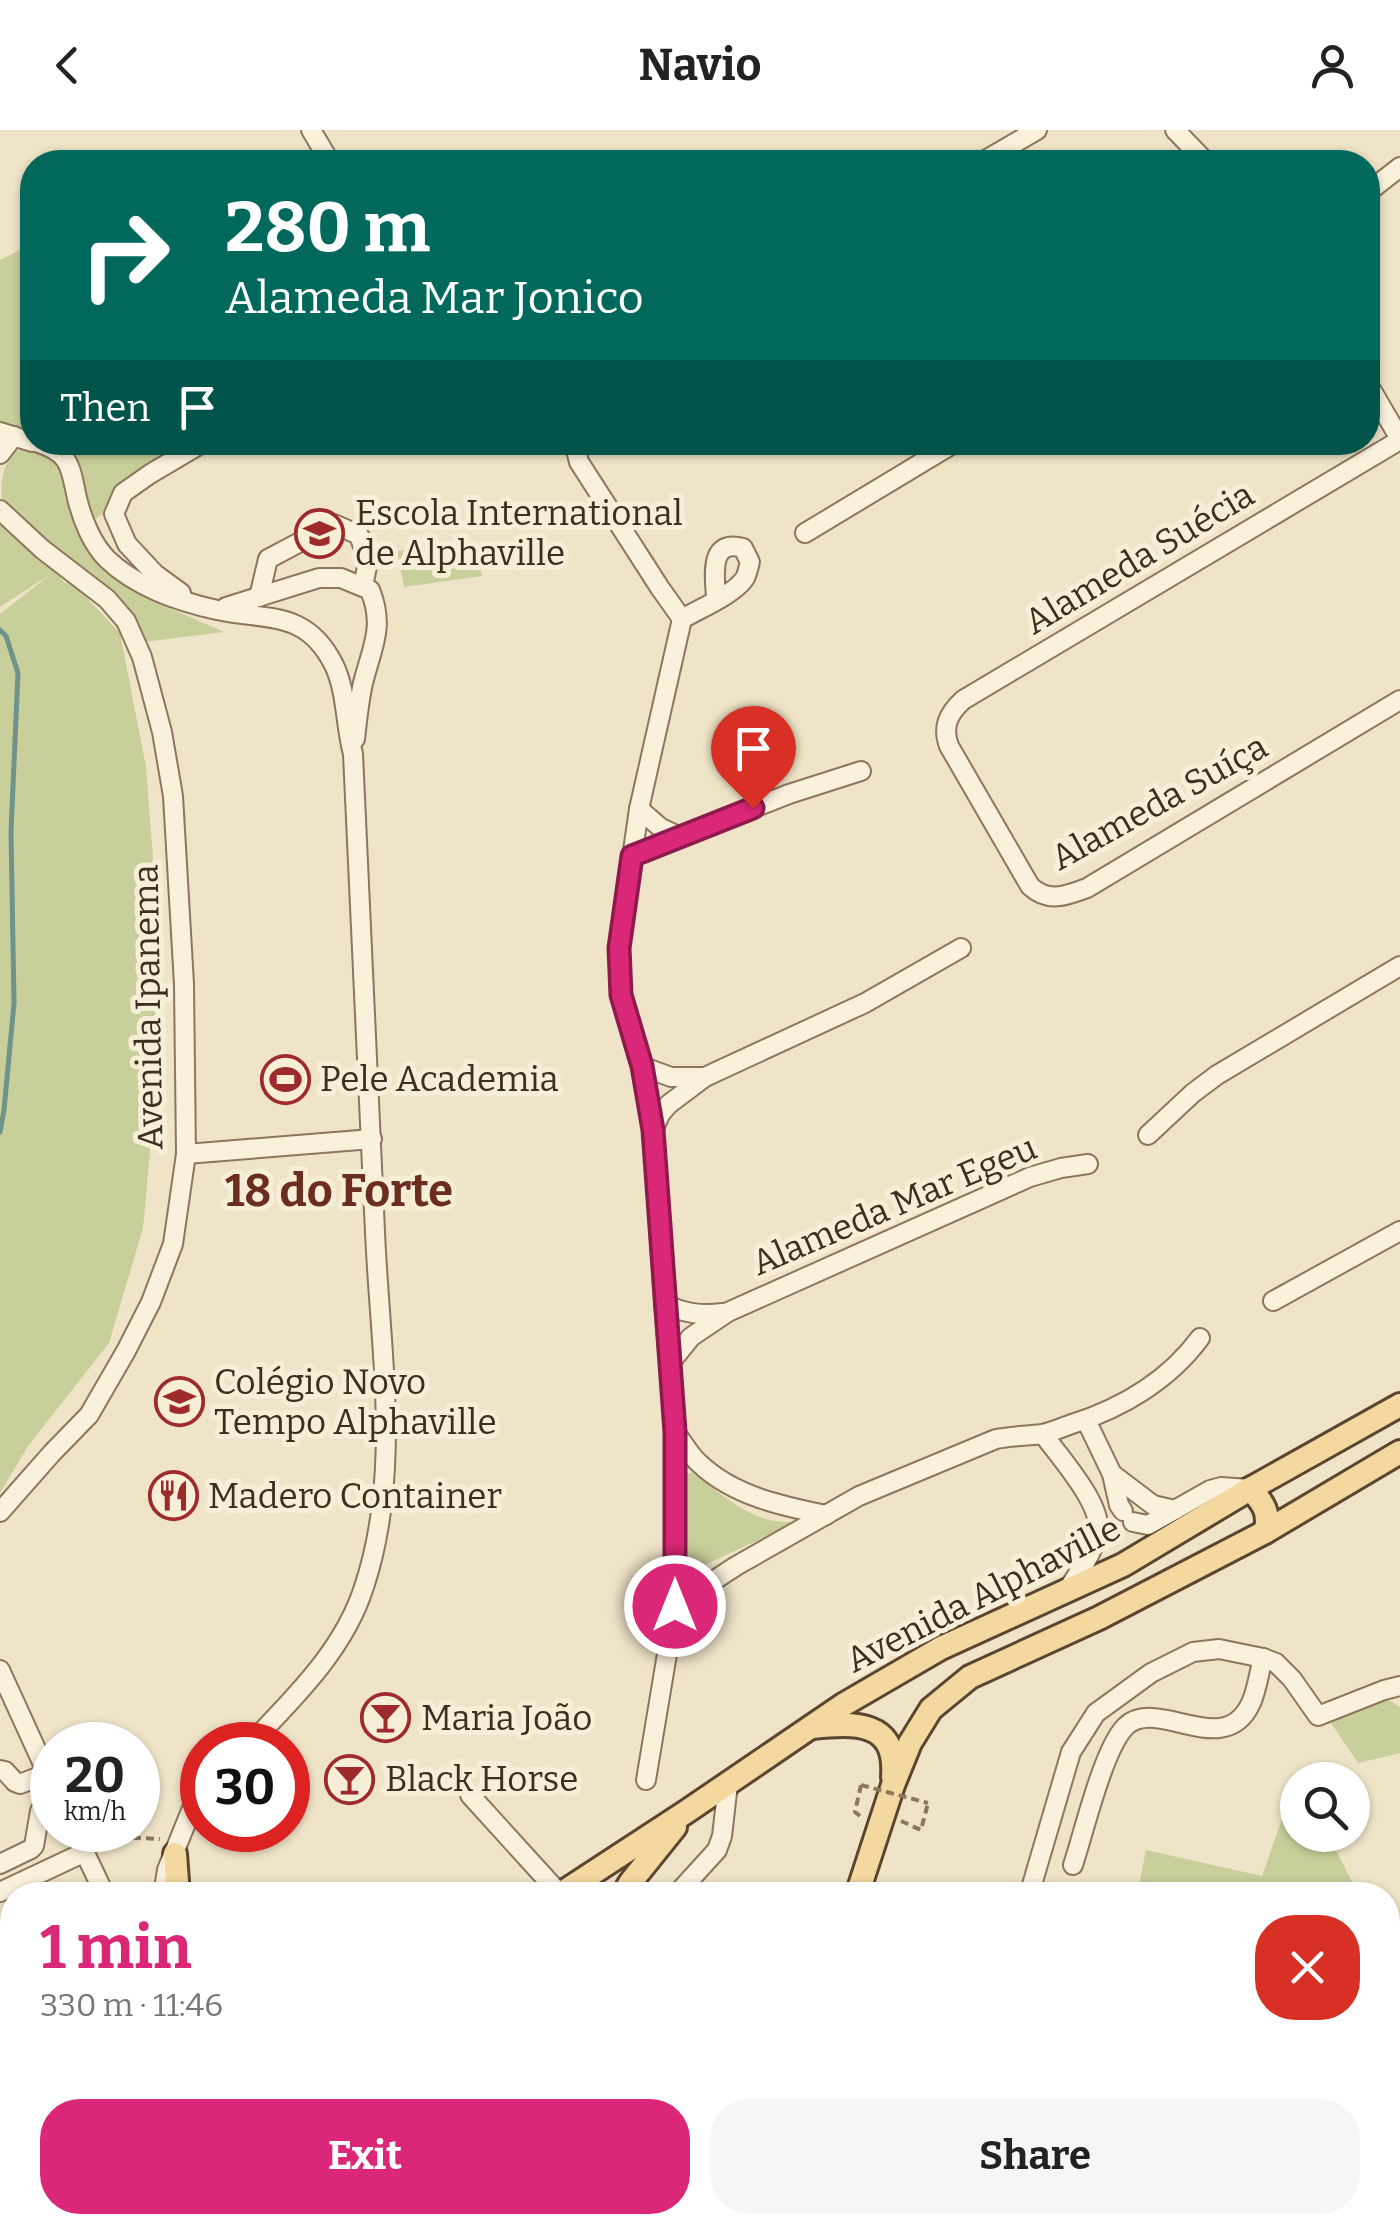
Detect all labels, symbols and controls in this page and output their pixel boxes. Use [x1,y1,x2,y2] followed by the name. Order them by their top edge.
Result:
[40,38,95,93] icon: back
[639,38,761,92] text: Navio
[1305,38,1360,93] icon: person
[225,186,430,270] text: 280 m
[60,190,190,320] icon: right
[225,271,644,325] text: Alameda Mar Jonico
[170,380,225,435] icon: arrive
[60,385,150,431] text: Then
[1017,473,1261,643] street label: Alameda Suécia
[355,492,683,574] place label: Escola International de Alphaville
[294,507,346,559] school or university icon: Escola International de Alphaville
[711,706,796,809] pin
[726,721,781,776] icon: arrive
[1043,725,1275,879] street label: Alameda Suíça
[125,864,171,1150] street label: Avenida Ipanema
[259,1053,311,1105] sports icon: Pele Academia
[320,1058,559,1100] place label: Pele Academia
[745,1126,1043,1284] street label: Alameda Mar Egeu
[225,1164,453,1218] district label: 18 do Forte
[214,1361,497,1443] place label: Colégio Novo Tempo Alphaville
[153,1376,205,1428] school or university icon: Colégio Novo Tempo Alphaville
[147,1470,199,1522] restaurant icon: Madero Container
[208,1475,502,1517] place label: Madero Container
[839,1507,1127,1681] street label: Avenida Alphaville
[623,1554,727,1658] position arrow
[360,1692,412,1744] bar icon: Maria João
[421,1697,592,1739] place label: Maria João
[180,1722,310,1852] speed limit sign: 30
[65,1745,125,1805] text: 20
[324,1753,376,1805] bar icon: Black Horse
[385,1758,578,1800] place label: Black Horse
[1280,1762,1370,1852] map controls
[1280,1762,1370,1852] button: search
[64,1797,126,1827] text: km/h
[40,1912,192,1984] text: 1 min
[1255,1915,1360,2020] button: close
[40,1986,223,2024] text: 330 m · 11:46
[40,2099,690,2214] button: Exit
[710,2099,1360,2214] button: Share

